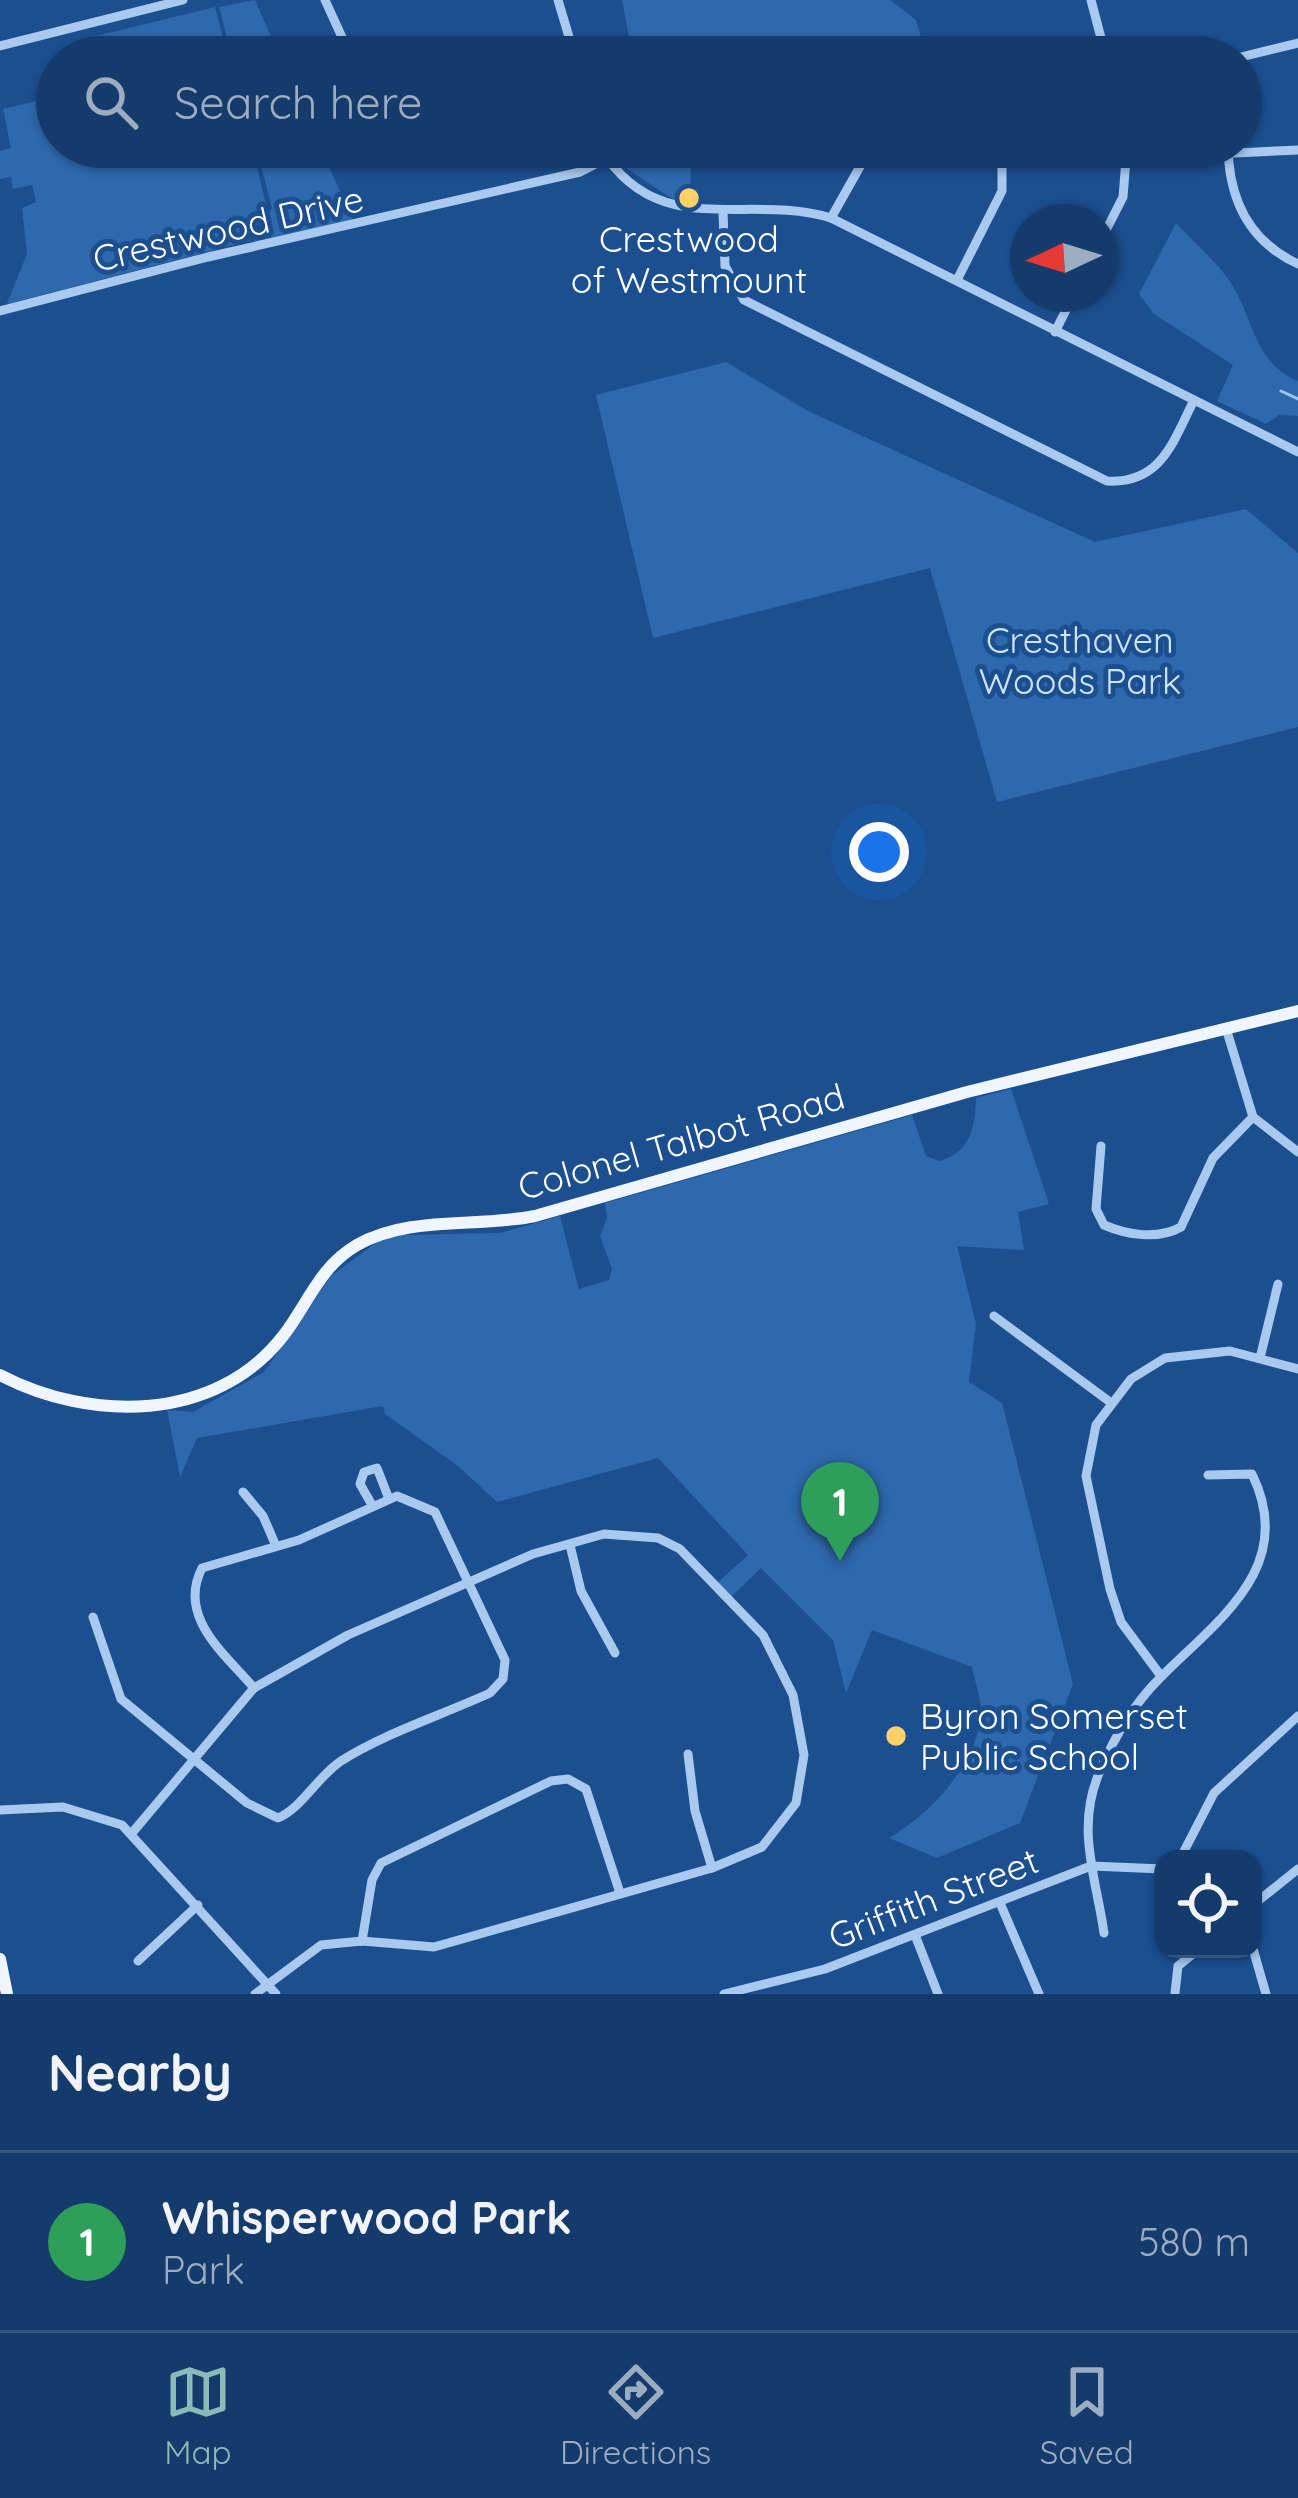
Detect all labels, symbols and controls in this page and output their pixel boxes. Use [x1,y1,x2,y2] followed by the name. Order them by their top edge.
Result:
[36,36,1262,168] search box
[78,69,144,135] icon: search
[174,74,422,130] text: Search here
[88,175,368,281] street label: Crestwood Drive
[676,185,702,211] marker: Crestwood of Westmount
[1010,204,1118,312] north arrow
[571,216,807,302] place label: Crestwood of Westmount
[979,617,1181,703] park label: Cresthaven Woods Park
[849,822,909,882] your location
[513,1073,849,1209] street label: Colonel Talbot Road
[801,1462,879,1561] pin: 1
[920,1693,1188,1779] place label: Byron Somerset Public School
[883,1723,909,1749] marker: Byron Somerset Public School
[822,1837,1044,1959] street label: Griffith Street
[1154,1850,1262,1958] map controls
[1154,1850,1262,1958] button: locate
[48,2040,232,2104] text: Nearby
[162,2189,572,2245] text: Whisperwood Park
[79,2217,95,2266] text: 1
[1138,2217,1250,2266] text: 580 m
[162,2245,245,2294] text: Park
[164,2359,232,2472] tab: Map
[560,2359,711,2472] tab: Directions
[1040,2359,1134,2472] tab: Saved

